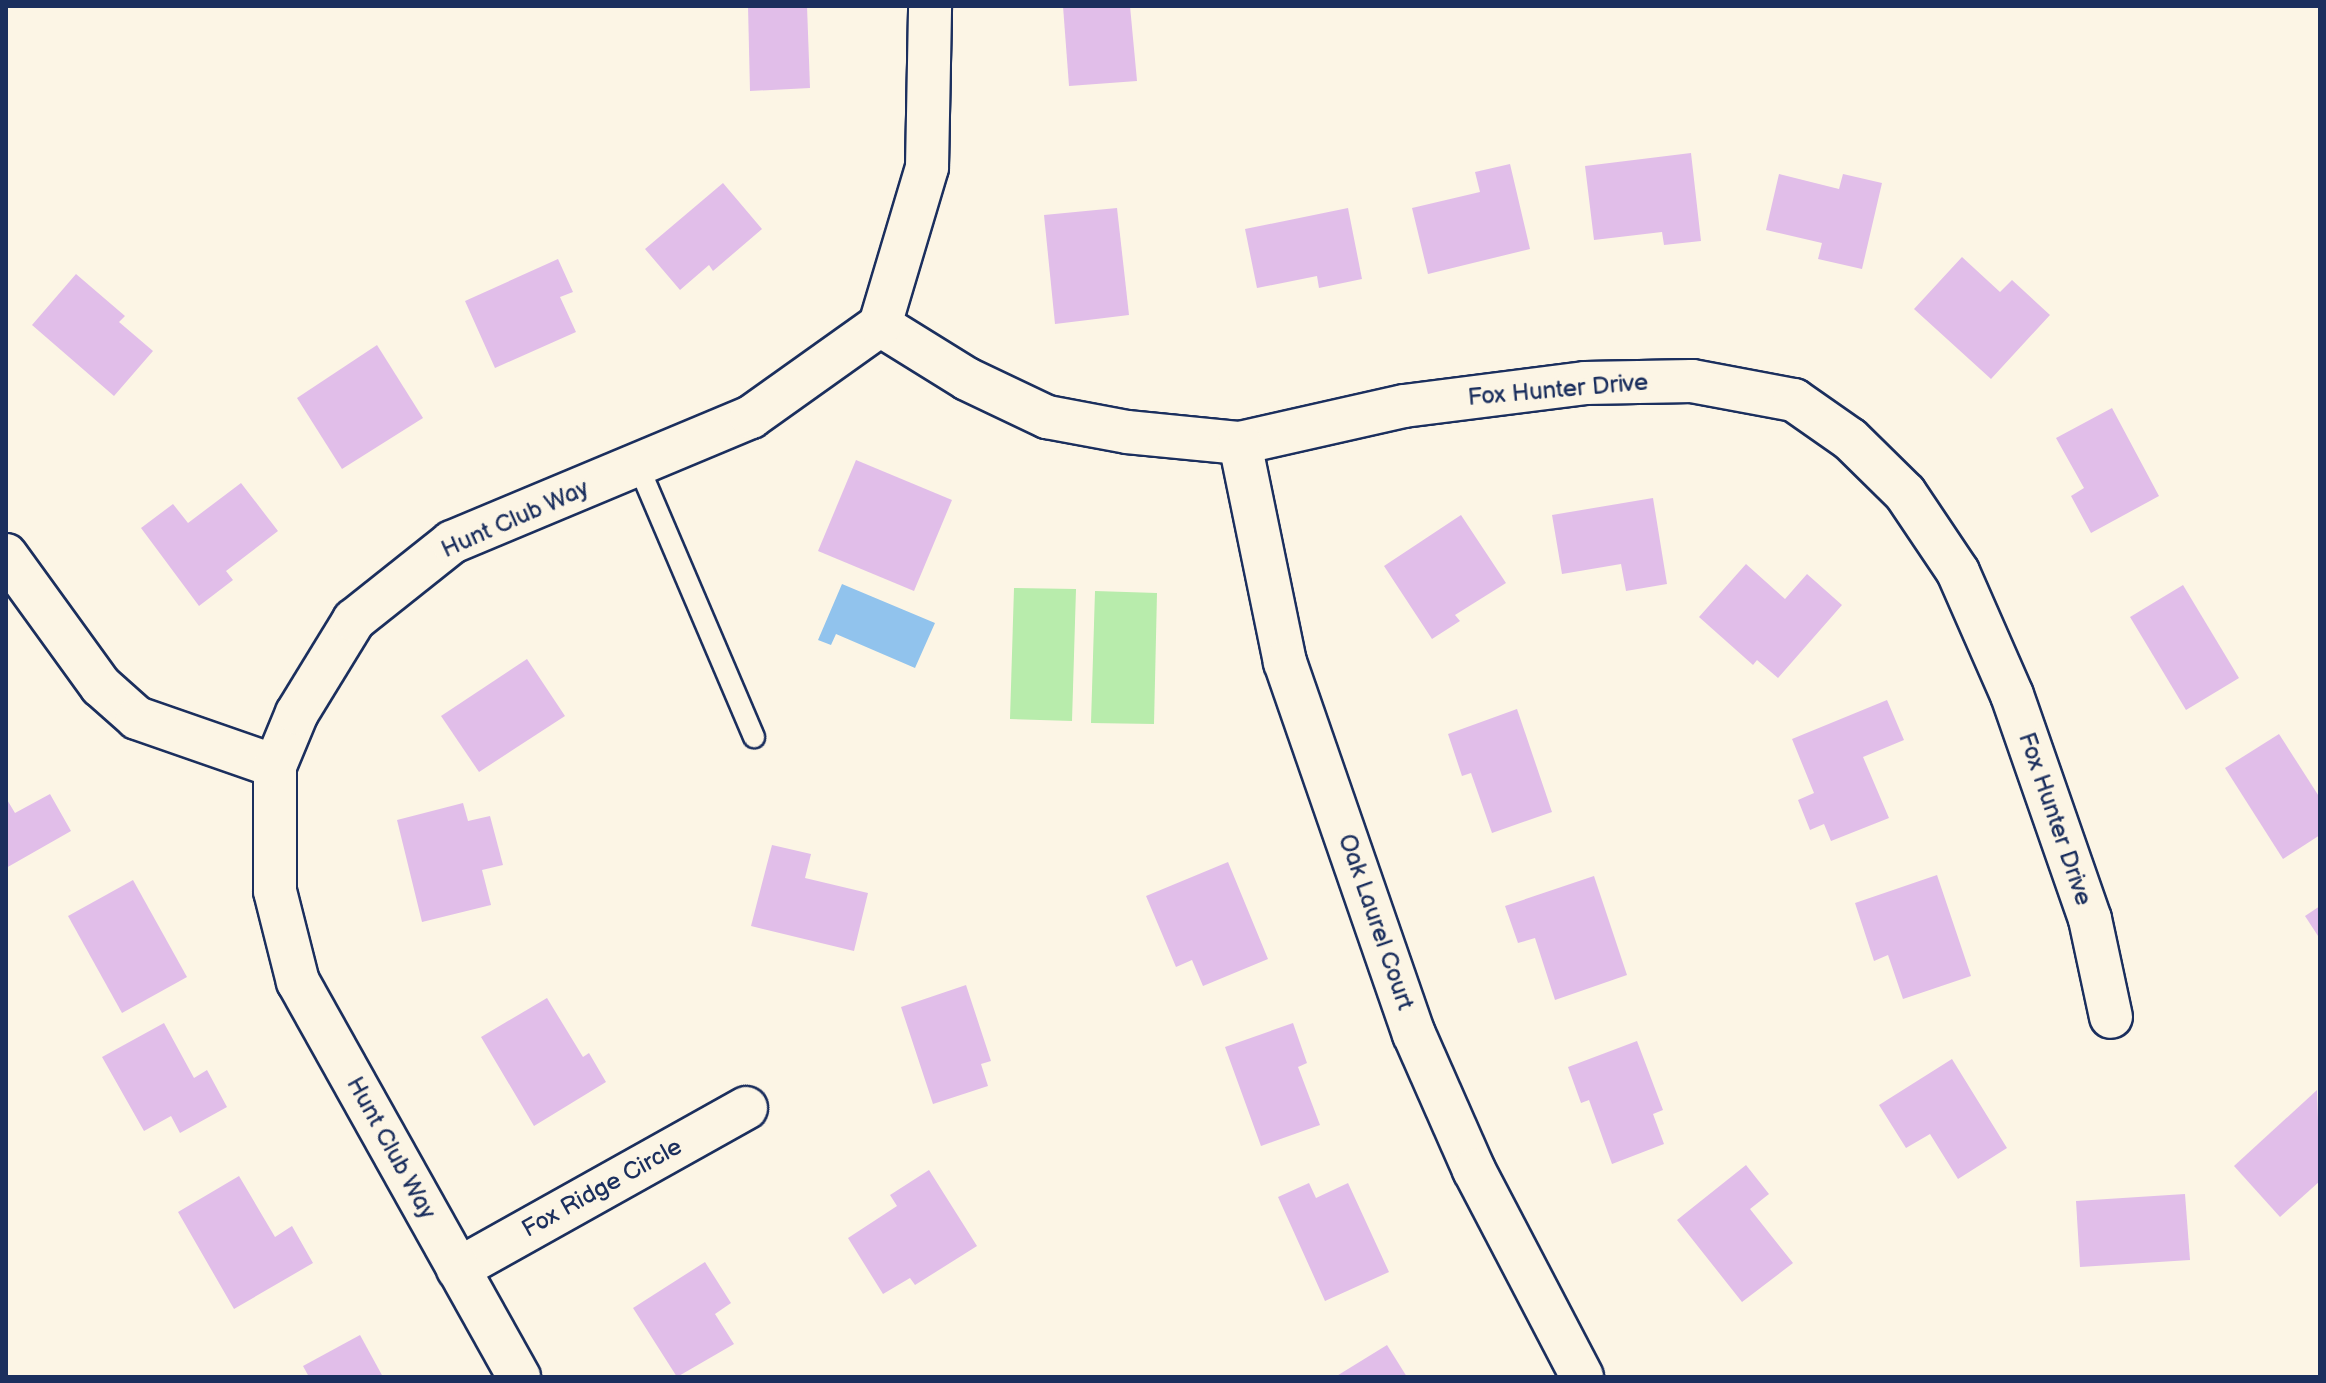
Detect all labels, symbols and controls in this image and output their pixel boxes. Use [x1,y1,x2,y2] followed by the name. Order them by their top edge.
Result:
[1467,368,1649,412] street label: Fox Hunter Drive
[437,474,593,564] street label: Hunt Club Way
[2012,729,2098,909] street label: Fox Hunter Drive
[1332,830,1420,1014] street label: Oak Laurel Court
[340,1071,442,1225] street label: Hunt Club Way
[517,1132,687,1244] street label: Fox Ridge Circle

